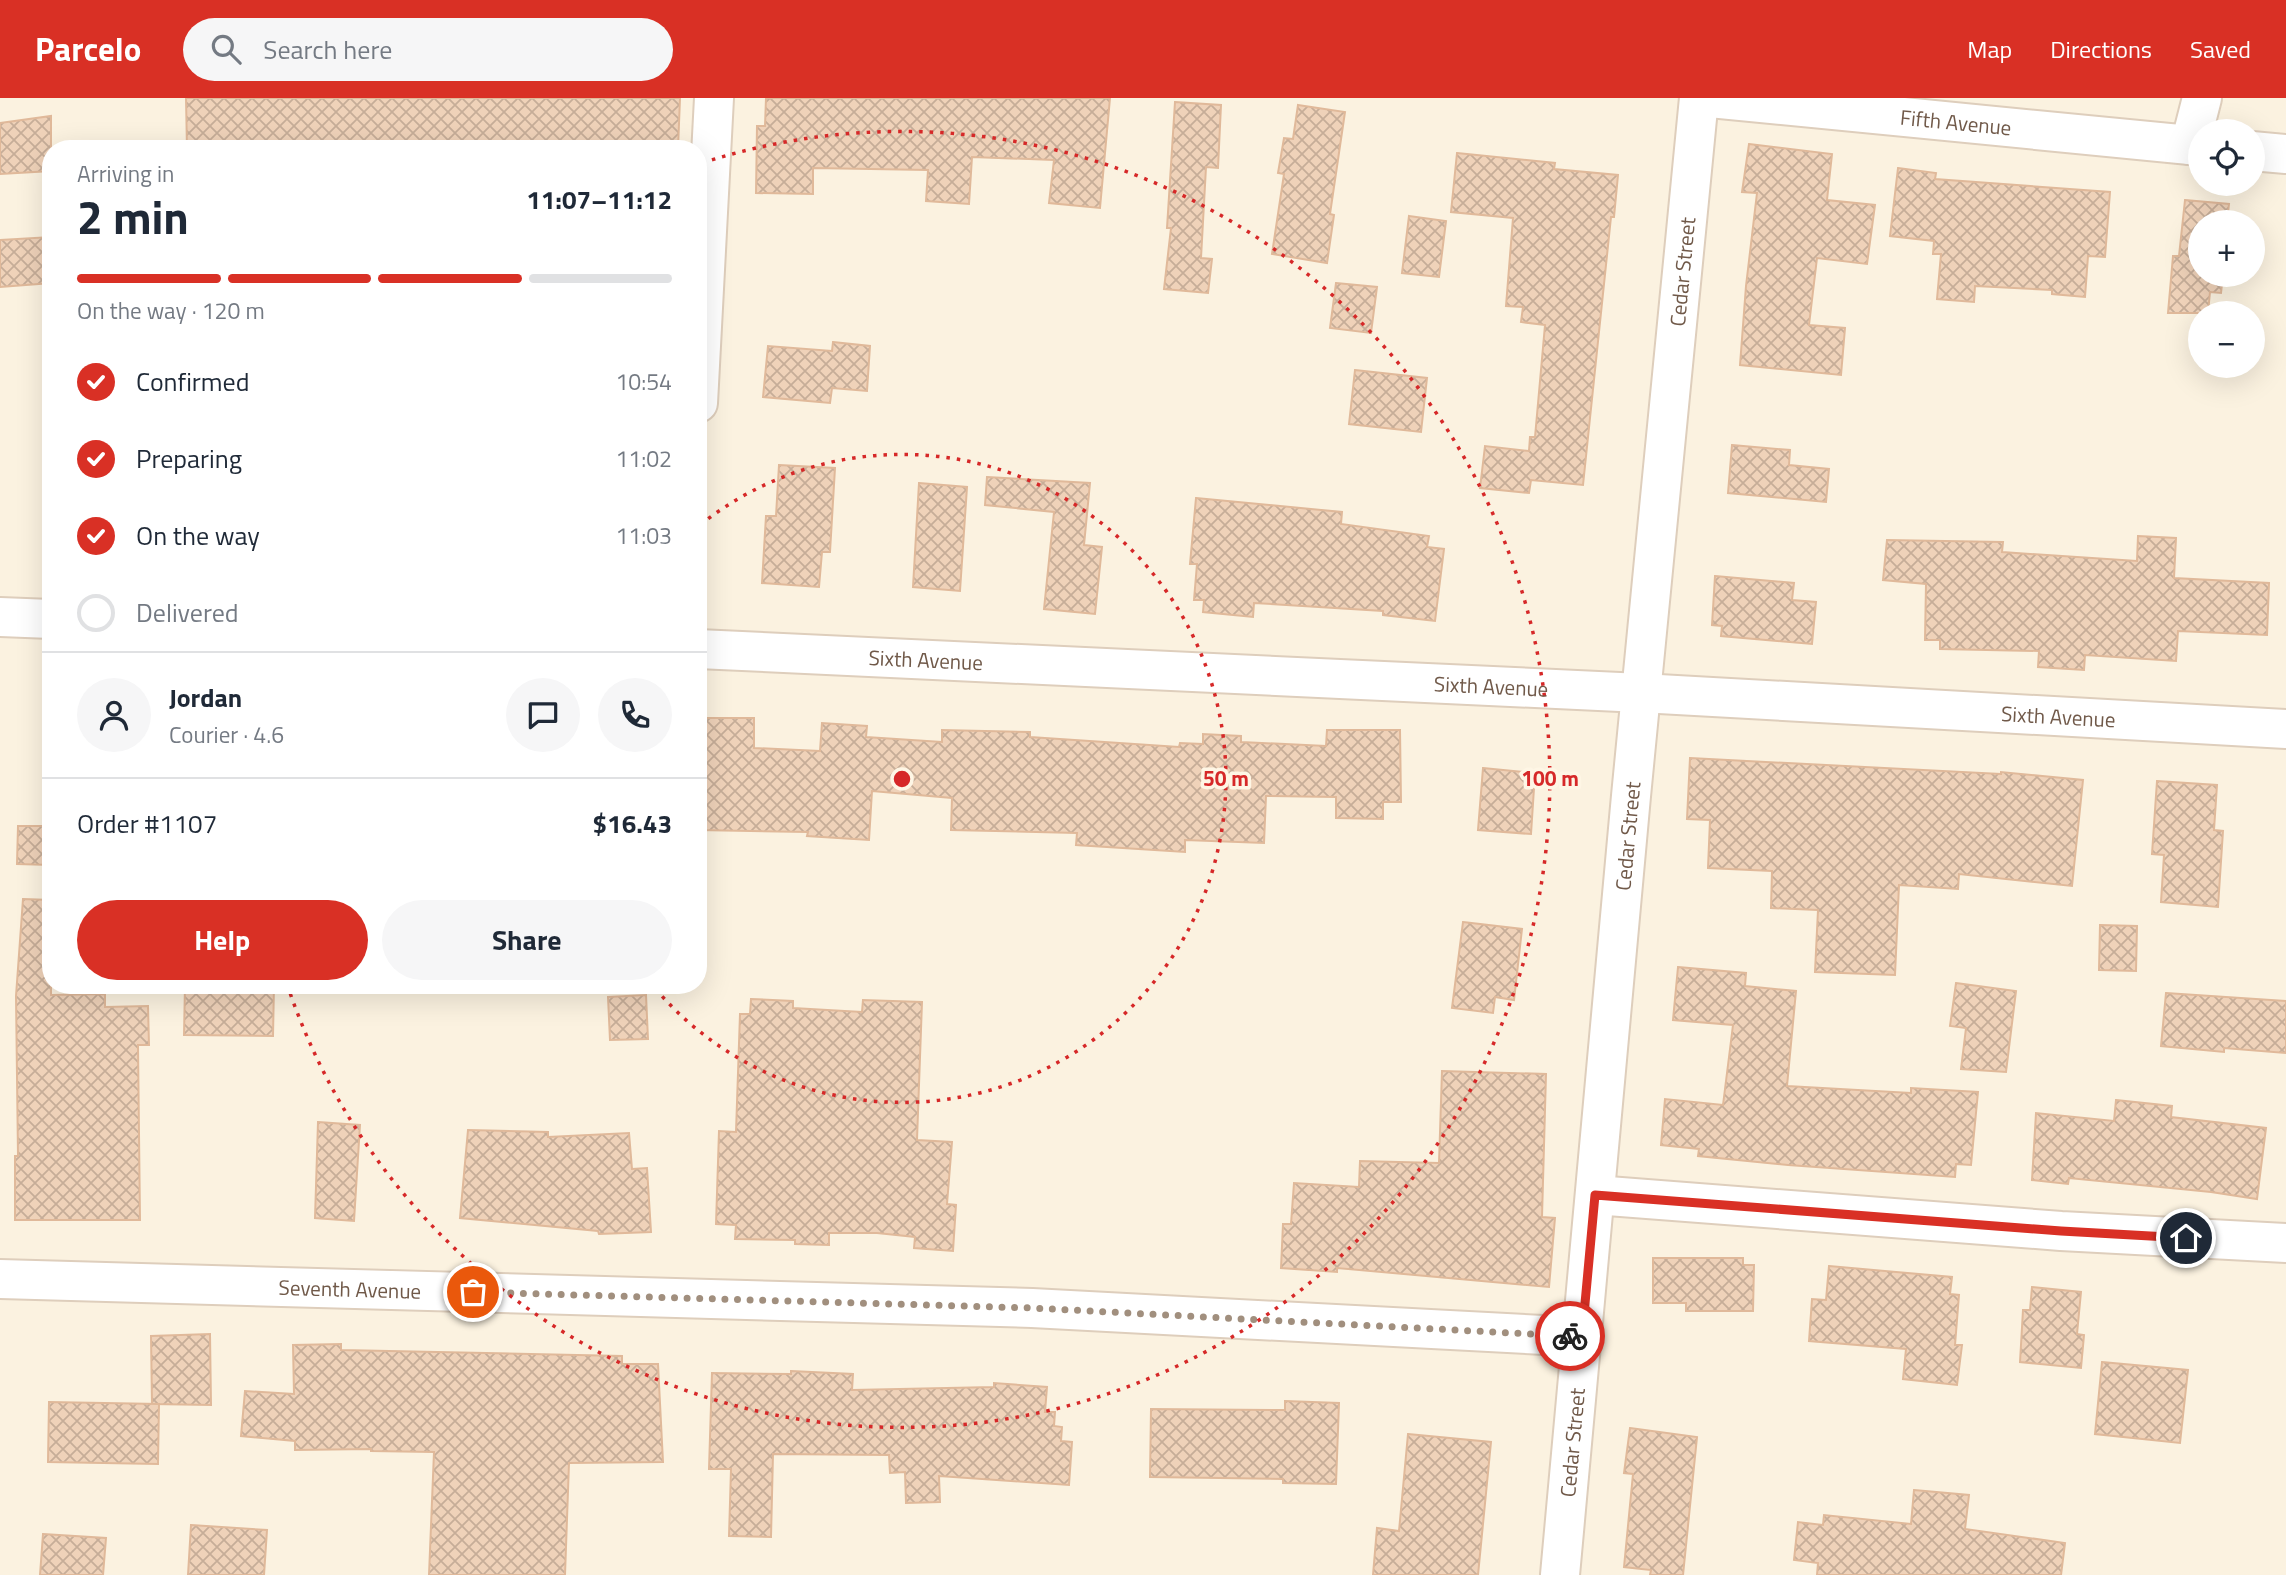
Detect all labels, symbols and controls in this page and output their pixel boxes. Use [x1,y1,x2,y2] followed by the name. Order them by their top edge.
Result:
[183,18,673,81] search box
[35,24,141,74] text: Parcelo
[207,30,245,68] icon: search
[263,30,392,69] text: Search here
[1967,31,2012,67] text: Map
[2050,31,2152,67] text: Directions
[2190,31,2251,67] text: Saved
[1899,101,2013,143] street label: Fifth Avenue
[2188,119,2265,378] map controls
[2188,119,2265,196] button: locate
[77,156,174,191] text: Arriving in
[526,180,672,219] text: 11:07–11:12
[77,182,189,252] text: 2 min
[2188,210,2265,287] button: +
[1661,215,1703,328] street label: Cedar Street
[77,293,265,328] text: On the way · 120 m
[2188,301,2265,378] button: −
[136,362,250,401] text: Confirmed
[77,363,115,401] icon: check
[615,364,672,399] text: 10:54
[136,439,242,478] text: Preparing
[77,440,115,478] icon: check
[615,441,672,476] text: 11:02
[136,516,260,555] text: On the way
[77,517,115,555] icon: check
[615,518,672,553] text: 11:03
[136,593,239,632] text: Delivered
[868,641,984,678] street label: Sixth Avenue
[1433,667,1549,705] street label: Sixth Avenue
[77,678,151,752] button: person
[169,678,242,717] text: Jordan
[506,678,580,752] button: chat
[598,678,672,752] button: phone
[2000,697,2116,735] street label: Sixth Avenue
[169,717,284,752] text: Courier · 4.6
[1203,762,1249,794] text: 50 m
[1521,762,1579,794] text: 100 m
[890,767,914,791] centre of rings
[1606,779,1648,892] street label: Cedar Street
[77,804,217,843] text: Order #1107
[593,804,672,843] text: $16.43
[77,900,368,980] button: Help
[382,900,672,980] button: Share
[2156,1208,2216,1268] pin
[2167,1219,2205,1257] icon: home
[443,1262,503,1322] pin
[278,1271,422,1307] street label: Seventh Avenue
[454,1273,492,1311] icon: bag
[1535,1301,1605,1371] courier
[1551,1317,1589,1355] icon: bike
[1551,1386,1593,1499] street label: Cedar Street

